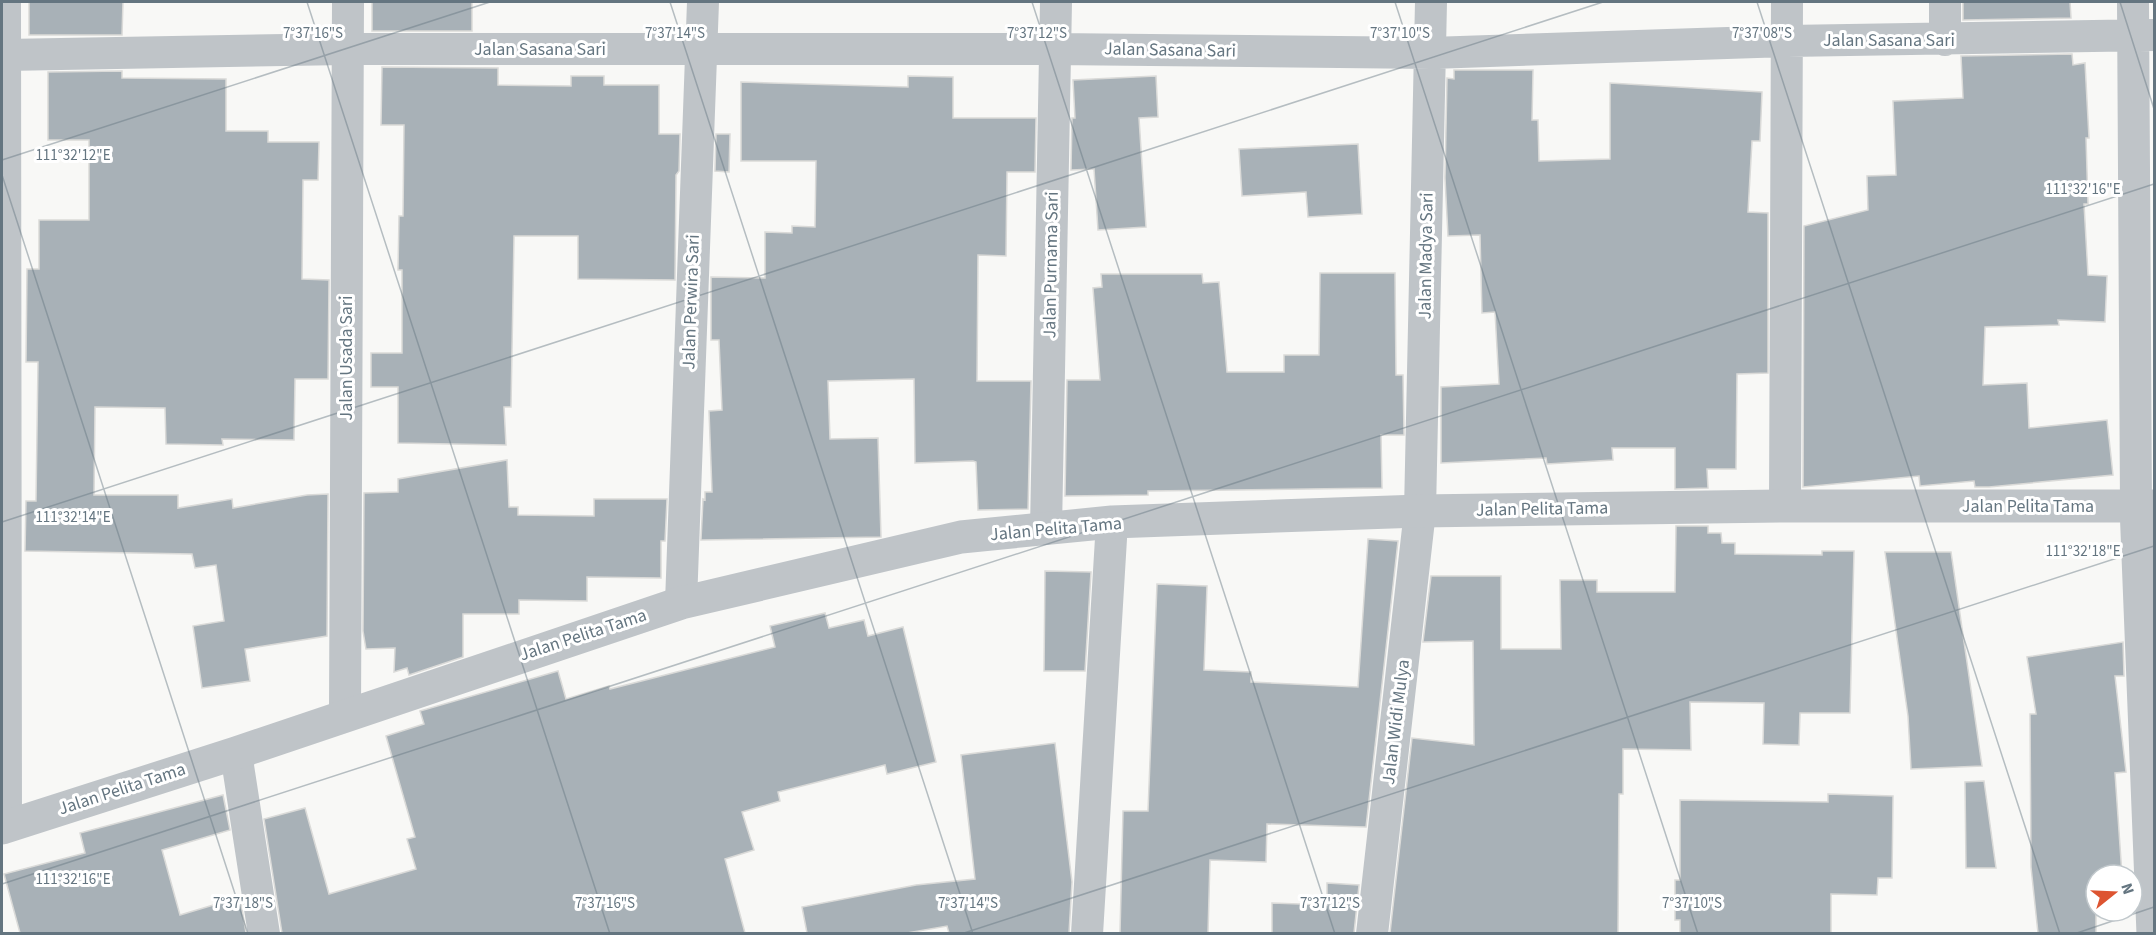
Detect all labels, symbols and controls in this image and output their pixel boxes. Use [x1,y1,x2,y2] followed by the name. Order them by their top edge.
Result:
[283,23,343,44] text: 7°37'16"S
[645,23,705,44] text: 7°37'14"S
[1007,23,1067,44] text: 7°37'12"S
[1370,23,1430,44] text: 7°37'10"S
[1732,23,1792,44] text: 7°37'08"S
[1823,28,1955,53] street label: Jalan Sasana Sari
[1104,36,1236,64] street label: Jalan Sasana Sari
[474,37,606,62] street label: Jalan Sasana Sari
[35,145,111,166] text: 111°32'12"E
[2045,179,2121,200] text: 111°32'16"E
[1037,191,1065,339] street label: Jalan Purnama Sari
[1412,192,1440,320] street label: Jalan Madya Sari
[676,234,706,370] street label: Jalan Perwira Sari
[334,296,359,420] street label: Jalan Usada Sari
[1962,494,2094,519] street label: Jalan Pelita Tama
[1476,495,1608,523] street label: Jalan Pelita Tama
[35,507,111,528] text: 111°32'14"E
[989,511,1123,547] street label: Jalan Pelita Tama
[2045,541,2121,562] text: 111°32'18"E
[516,603,650,667] street label: Jalan Pelita Tama
[1376,658,1416,786] street label: Jalan Widi Mulya
[55,757,189,821] street label: Jalan Pelita Tama
[2084,863,2144,923] north arrow
[35,869,111,890] text: 111°32'16"E
[2115,880,2139,897] text: N
[213,893,273,914] text: 7°37'18"S
[575,893,635,914] text: 7°37'16"S
[938,893,998,914] text: 7°37'14"S
[1300,893,1360,914] text: 7°37'12"S
[1662,893,1722,914] text: 7°37'10"S

